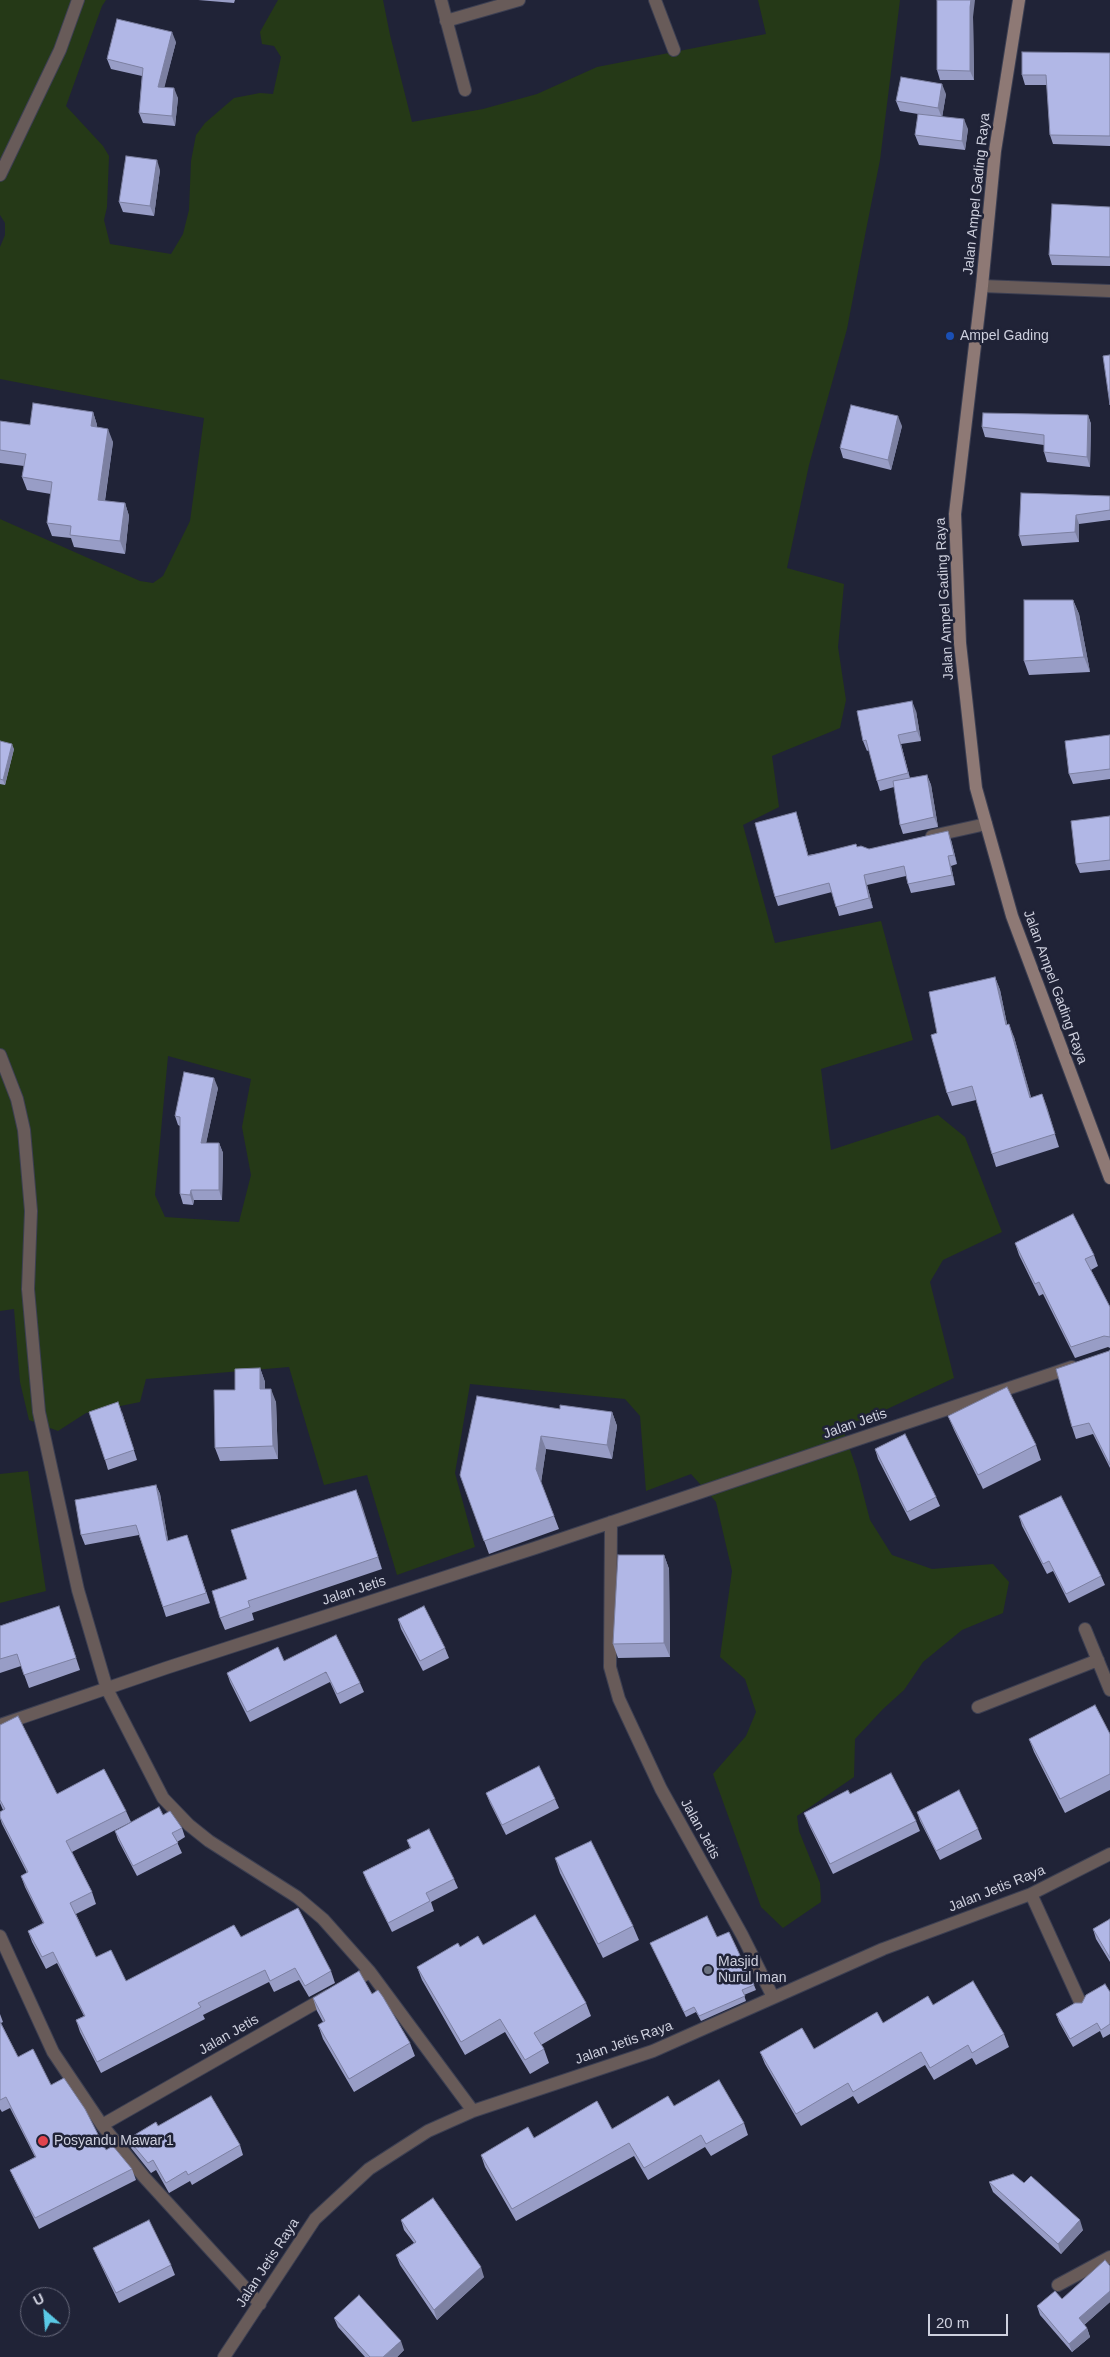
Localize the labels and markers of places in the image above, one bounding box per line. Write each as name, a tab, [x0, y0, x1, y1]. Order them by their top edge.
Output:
place label: Ampel Gading	[960, 328, 1049, 344]
marker: Ampel Gading	[944, 330, 956, 342]
place label: Masjid Nurul Iman	[718, 1954, 786, 1986]
marker: Masjid Nurul Iman	[702, 1964, 714, 1976]
place label: Posyandu Mawar 1	[54, 2133, 174, 2149]
marker: Posyandu Mawar 1	[36, 2134, 50, 2148]

